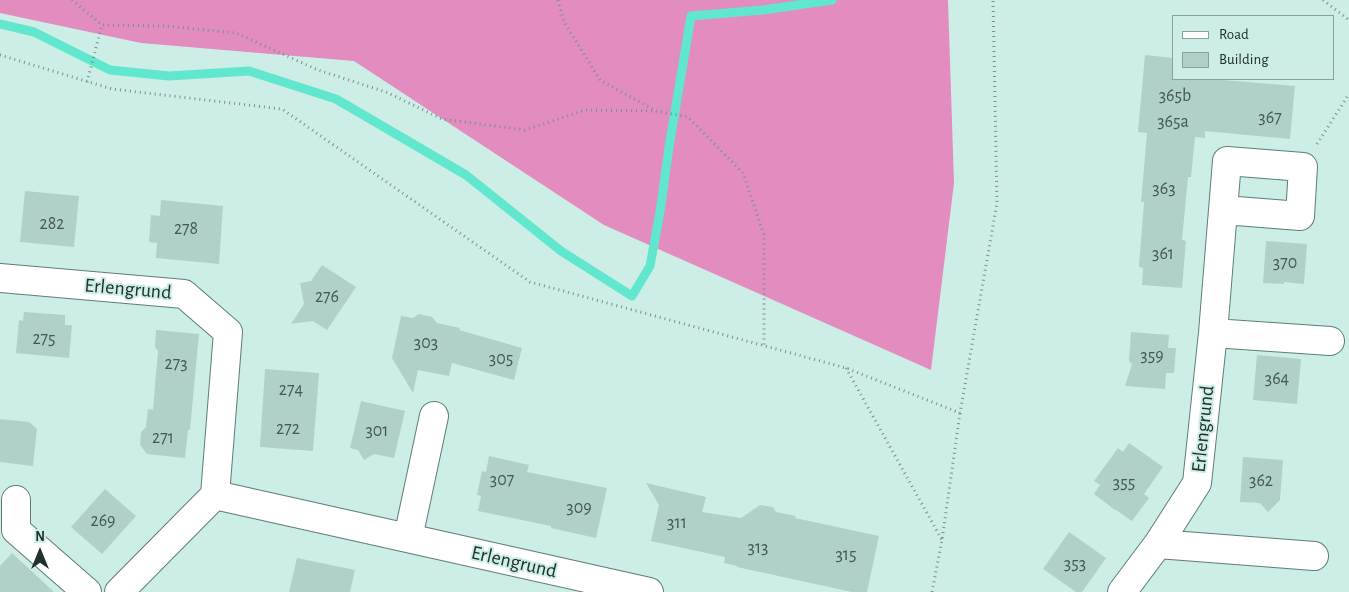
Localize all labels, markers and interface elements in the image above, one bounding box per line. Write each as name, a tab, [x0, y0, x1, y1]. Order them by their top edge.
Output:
legend	[1172, 15, 1334, 80]
text: Road	[1219, 27, 1249, 42]
text: Building	[1219, 52, 1269, 67]
house number: 365b	[1159, 85, 1191, 107]
house number: 367	[1258, 107, 1282, 129]
house number: 365a	[1157, 111, 1189, 133]
house number: 363	[1152, 178, 1176, 200]
house number: 282	[40, 213, 64, 235]
house number: 278	[174, 218, 198, 240]
house number: 361	[1152, 243, 1174, 265]
house number: 370	[1273, 252, 1297, 274]
street label: Erlengrund	[83, 273, 173, 305]
house number: 276	[315, 286, 339, 308]
house number: 275	[32, 328, 56, 350]
house number: 303	[414, 332, 438, 354]
house number: 359	[1140, 345, 1164, 367]
house number: 305	[489, 348, 513, 370]
house number: 273	[164, 353, 188, 375]
house number: 364	[1265, 368, 1289, 390]
house number: 274	[279, 379, 303, 401]
street label: Erlengrund	[1187, 384, 1219, 474]
house number: 272	[276, 418, 300, 440]
house number: 301	[365, 420, 389, 442]
house number: 271	[152, 427, 174, 449]
house number: 307	[490, 469, 514, 491]
house number: 362	[1249, 470, 1273, 492]
house number: 355	[1113, 472, 1135, 494]
house number: 309	[566, 497, 592, 519]
house number: 269	[90, 510, 116, 532]
house number: 311	[667, 512, 687, 534]
north arrow	[15, 527, 65, 577]
text: N	[35, 530, 45, 544]
house number: 313	[747, 537, 769, 559]
street label: Erlengrund	[469, 540, 559, 584]
house number: 315	[835, 544, 857, 566]
house number: 353	[1064, 553, 1086, 575]

